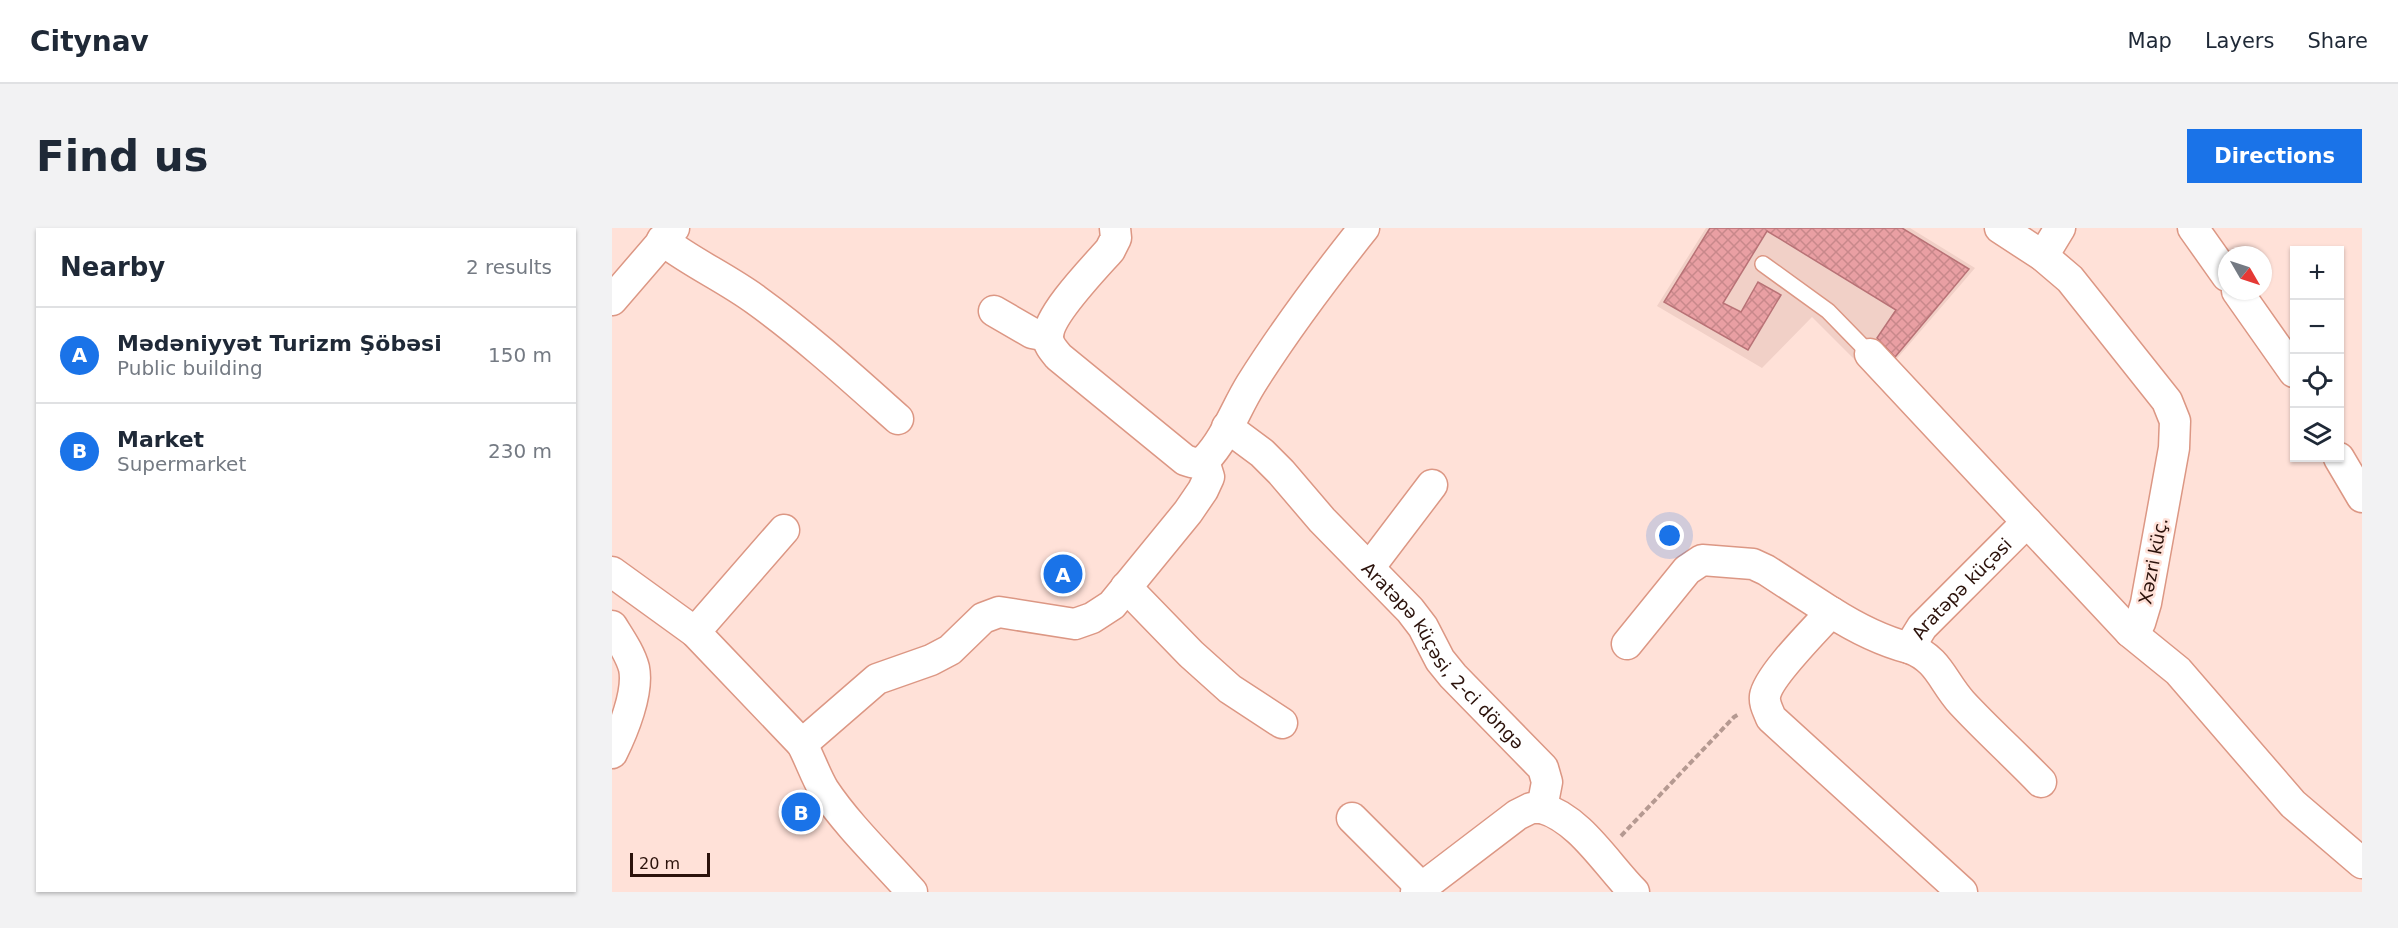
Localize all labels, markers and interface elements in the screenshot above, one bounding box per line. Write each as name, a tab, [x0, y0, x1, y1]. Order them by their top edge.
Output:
text: Citynav	[30, 25, 149, 58]
text: Map	[2128, 29, 2172, 53]
text: Layers	[2205, 29, 2274, 53]
text: Share	[2307, 29, 2368, 53]
button: Directions	[2187, 129, 2362, 183]
text: Find us	[36, 132, 209, 181]
north arrow	[2218, 246, 2272, 300]
map controls	[2290, 246, 2344, 462]
button: +	[2290, 246, 2344, 300]
text: Nearby	[60, 252, 165, 282]
text: 2 results	[466, 255, 552, 279]
button: −	[2290, 300, 2344, 354]
text: Mədəniyyət Turizm Şöbəsi	[117, 331, 442, 356]
text: A	[72, 343, 87, 367]
text: 150 m	[488, 343, 552, 367]
button: locate	[2290, 354, 2344, 408]
text: Public building	[117, 356, 263, 380]
button: layers	[2290, 408, 2344, 462]
text: Market	[117, 427, 204, 452]
text: B	[72, 439, 87, 463]
text: 230 m	[488, 439, 552, 463]
text: Supermarket	[117, 452, 246, 476]
street label: Xəzri küç.	[2134, 516, 2172, 606]
your location	[1655, 521, 1684, 550]
street label: Aratəpə küçəsi	[1907, 533, 2016, 643]
pin: A	[1044, 552, 1082, 596]
street label: Aratəpə küçəsi, 2-ci döngə	[1358, 557, 1529, 753]
pin: B	[782, 790, 820, 834]
scale bar	[630, 850, 710, 878]
text: 20 m	[639, 854, 680, 873]

